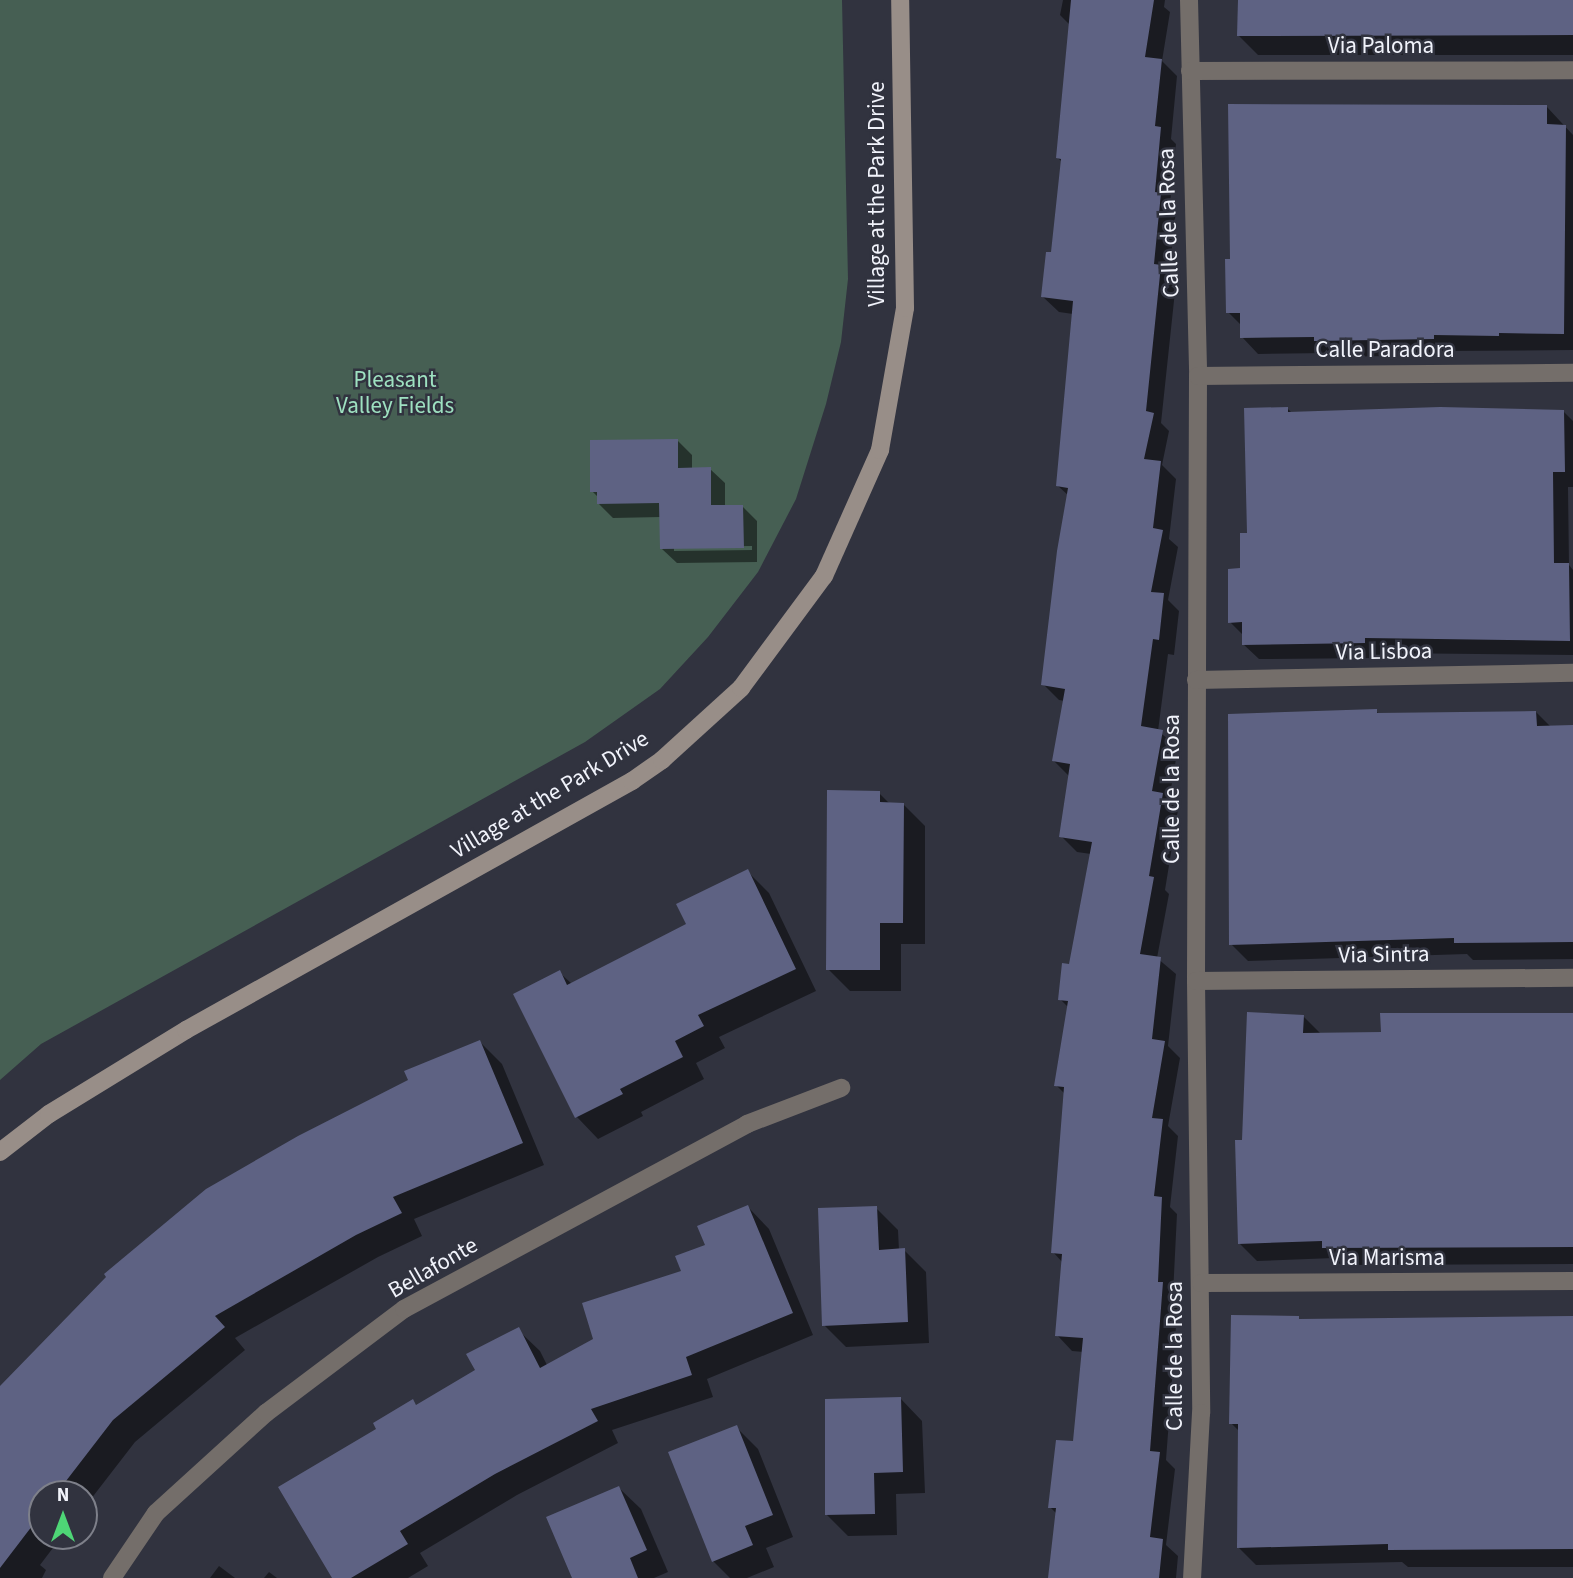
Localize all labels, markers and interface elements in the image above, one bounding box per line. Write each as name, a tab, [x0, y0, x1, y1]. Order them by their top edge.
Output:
street label: Via Paloma	[1328, 32, 1434, 60]
street label: Village at the Park Drive	[863, 81, 891, 307]
street label: Calle de la Rosa	[1153, 148, 1185, 298]
street label: Calle Paradora	[1315, 336, 1455, 364]
park label: Pleasant Valley Fields	[336, 366, 454, 420]
street label: Via Lisboa	[1335, 637, 1433, 667]
street label: Calle de la Rosa	[1158, 714, 1186, 864]
street label: Village at the Park Drive	[446, 725, 654, 865]
street label: Via Sintra	[1338, 940, 1430, 970]
street label: Bellafonte	[383, 1231, 483, 1305]
street label: Via Marisma	[1329, 1244, 1445, 1272]
street label: Calle de la Rosa	[1161, 1281, 1189, 1431]
north arrow	[28, 1480, 98, 1550]
text: N	[57, 1482, 69, 1509]

